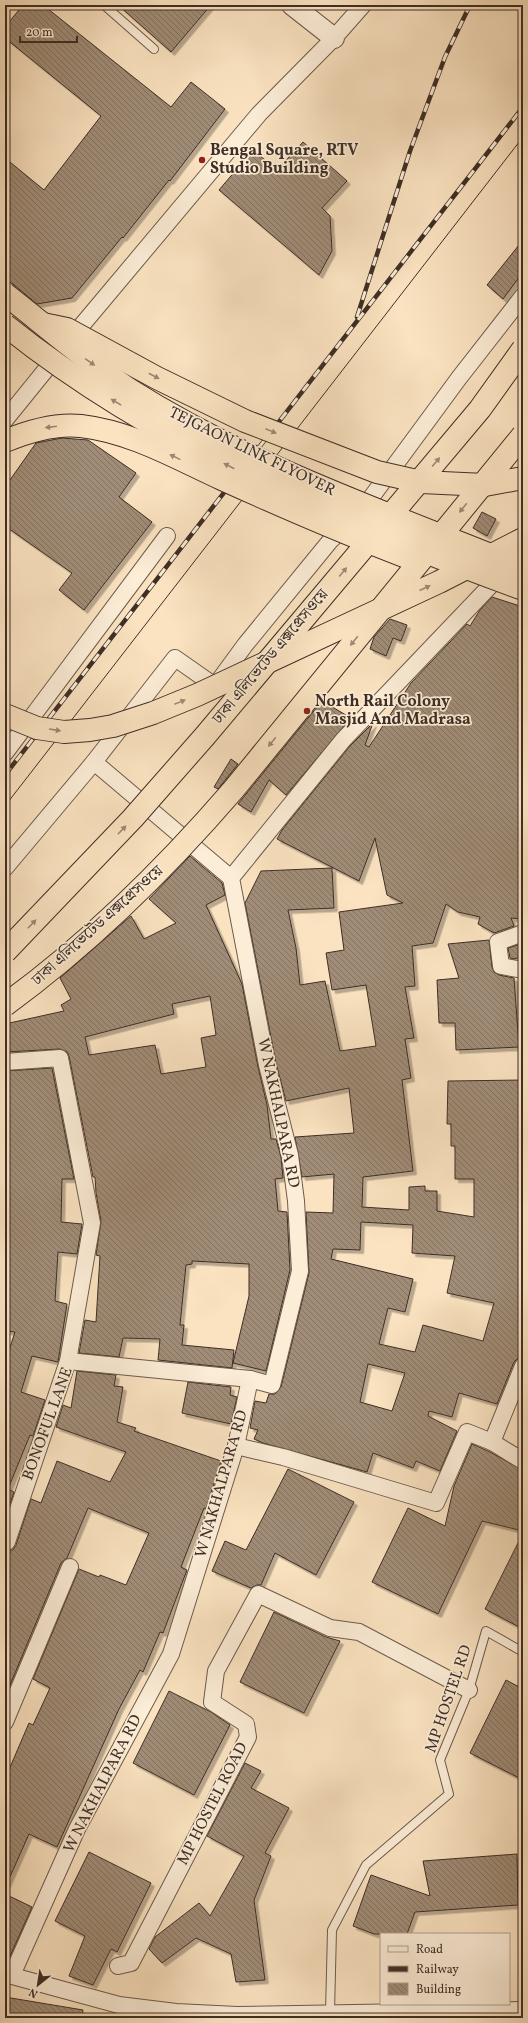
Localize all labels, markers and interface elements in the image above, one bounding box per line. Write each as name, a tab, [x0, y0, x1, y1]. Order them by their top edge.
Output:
scale bar	[20, 18, 77, 44]
text: 20 m	[26, 25, 53, 41]
place label: Bengal Square, RTV Studio Building	[210, 140, 358, 180]
marker: Bengal Square, RTV Studio Building	[197, 155, 207, 165]
one-way arrow	[85, 358, 96, 366]
one-way arrow	[148, 373, 160, 379]
one-way arrow	[110, 399, 122, 406]
street label: TEJGAON LINK FLYOVER	[165, 402, 339, 502]
one-way arrow	[45, 424, 57, 430]
one-way arrow	[266, 429, 278, 435]
one-way arrow	[170, 454, 181, 460]
one-way arrow	[431, 456, 440, 467]
one-way arrow	[223, 463, 235, 469]
one-way arrow	[459, 503, 467, 514]
one-way arrow	[338, 566, 347, 577]
street label: ঢাকা এলিভেটেড এক্সপ্রেসওয়ে	[207, 584, 334, 730]
one-way arrow	[420, 585, 432, 591]
one-way arrow	[349, 636, 358, 647]
place label: North Rail Colony Masjid And Madrasa	[315, 691, 471, 731]
one-way arrow	[175, 699, 186, 705]
marker: North Rail Colony Masjid And Madrasa	[302, 706, 312, 716]
one-way arrow	[49, 727, 61, 733]
one-way arrow	[267, 736, 276, 747]
one-way arrow	[117, 825, 126, 835]
street label: ঢাকা এলিভেটেড এক্সপ্রেসওয়ে	[27, 861, 169, 992]
one-way arrow	[27, 919, 37, 929]
street label: W NAKHALPARA RD	[251, 1036, 305, 1190]
street label: BONOFUL LANE	[17, 1364, 79, 1484]
street label: W NAKHALPARA RD	[190, 1407, 254, 1560]
street label: MP HOSTEL RD	[420, 1642, 478, 1756]
street label: W NAKHALPARA RD	[59, 1711, 148, 1857]
street label: MP HOSTEL ROAD	[172, 1738, 254, 1869]
legend	[380, 1933, 510, 2005]
text: Road	[416, 1942, 443, 1958]
text: Railway	[416, 1962, 459, 1978]
north arrow	[18, 1965, 58, 2005]
text: Building	[416, 1982, 461, 1998]
text: N	[27, 1984, 41, 2001]

